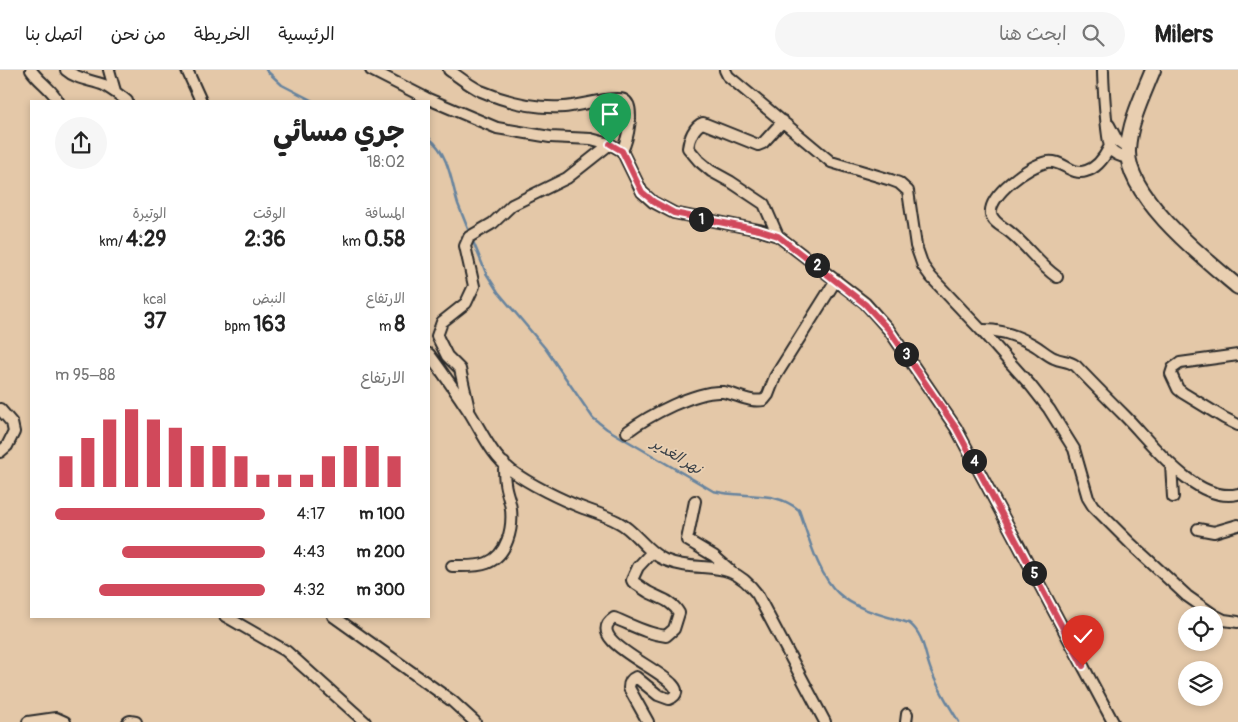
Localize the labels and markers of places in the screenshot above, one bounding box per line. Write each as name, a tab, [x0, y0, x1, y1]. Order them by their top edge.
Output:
pin	[589, 93, 631, 144]
pin: 1	[688, 206, 714, 232]
pin: 2	[804, 252, 830, 278]
pin: 3	[894, 342, 918, 366]
pin: 4	[962, 448, 986, 474]
pin: 5	[1022, 560, 1046, 586]
pin	[1062, 615, 1104, 666]

